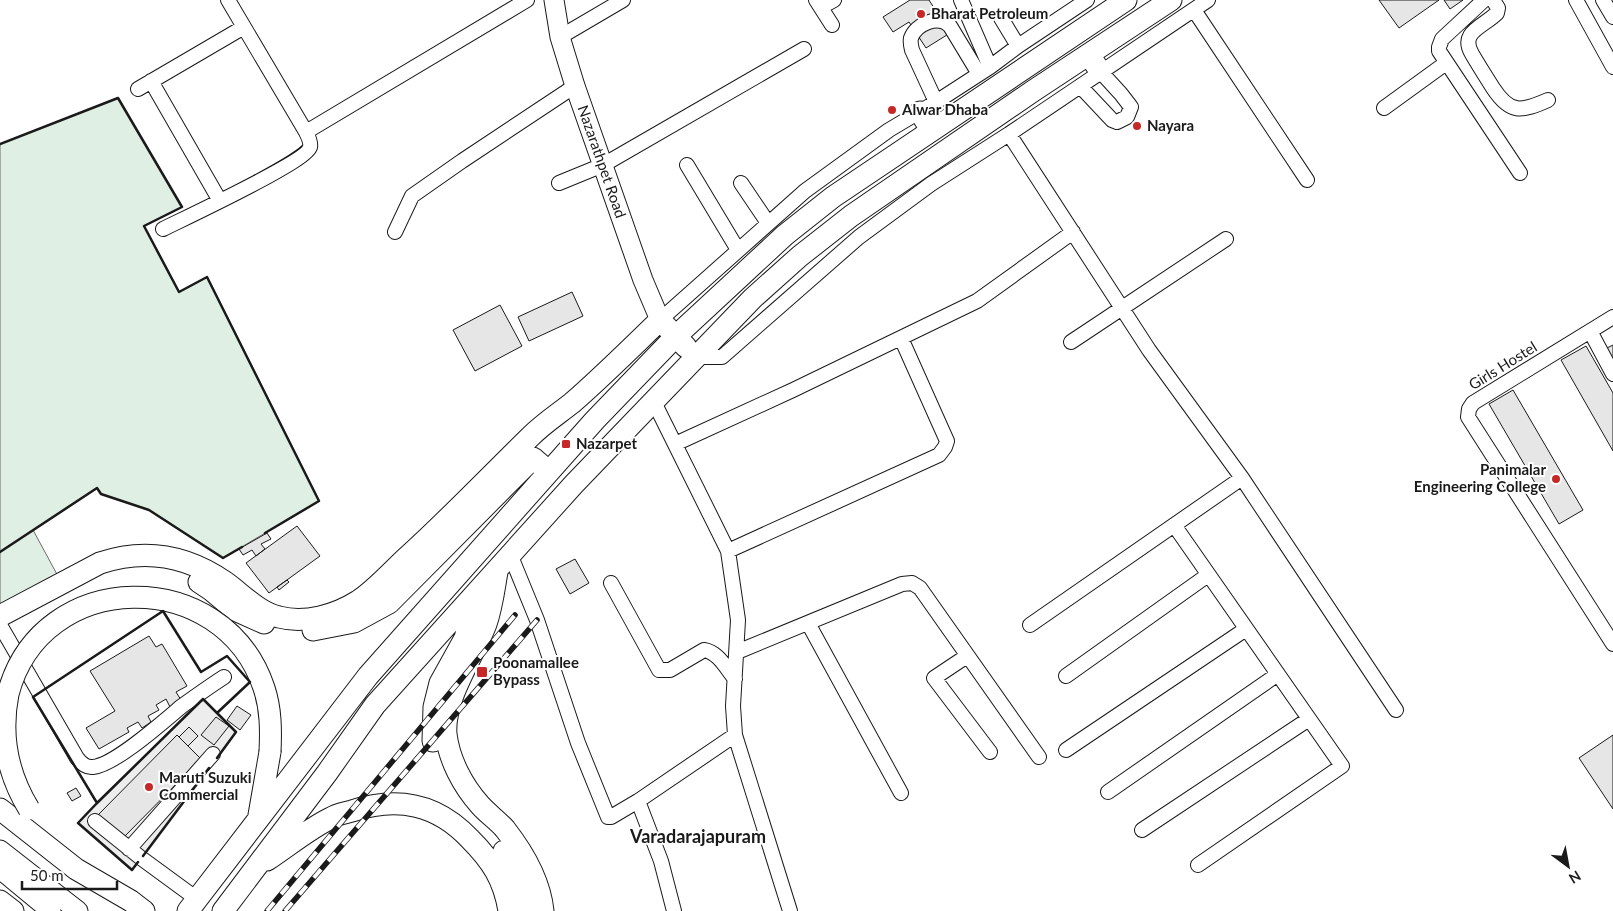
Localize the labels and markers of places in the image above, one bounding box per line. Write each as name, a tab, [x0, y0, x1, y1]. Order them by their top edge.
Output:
place label: Bharat Petroleum	[931, 4, 1048, 22]
marker: Bharat Petroleum	[915, 8, 927, 20]
place label: Alwar Dhaba	[901, 100, 988, 118]
marker: Alwar Dhaba	[886, 104, 898, 116]
place label: Nayara	[1147, 116, 1194, 134]
marker: Nayara	[1131, 120, 1143, 132]
place label: Nazarpet	[576, 434, 638, 452]
marker: Nazarpet	[560, 438, 572, 450]
place label: Panimalar Engineering College	[1414, 460, 1546, 495]
marker: Panimalar Engineering College	[1550, 473, 1562, 485]
place label: Poonamallee Bypass	[493, 653, 579, 688]
marker: Poonamallee Bypass	[475, 665, 489, 679]
place label: Maruti Suzuki Commercial	[159, 768, 252, 803]
marker: Maruti Suzuki Commercial	[143, 781, 155, 793]

